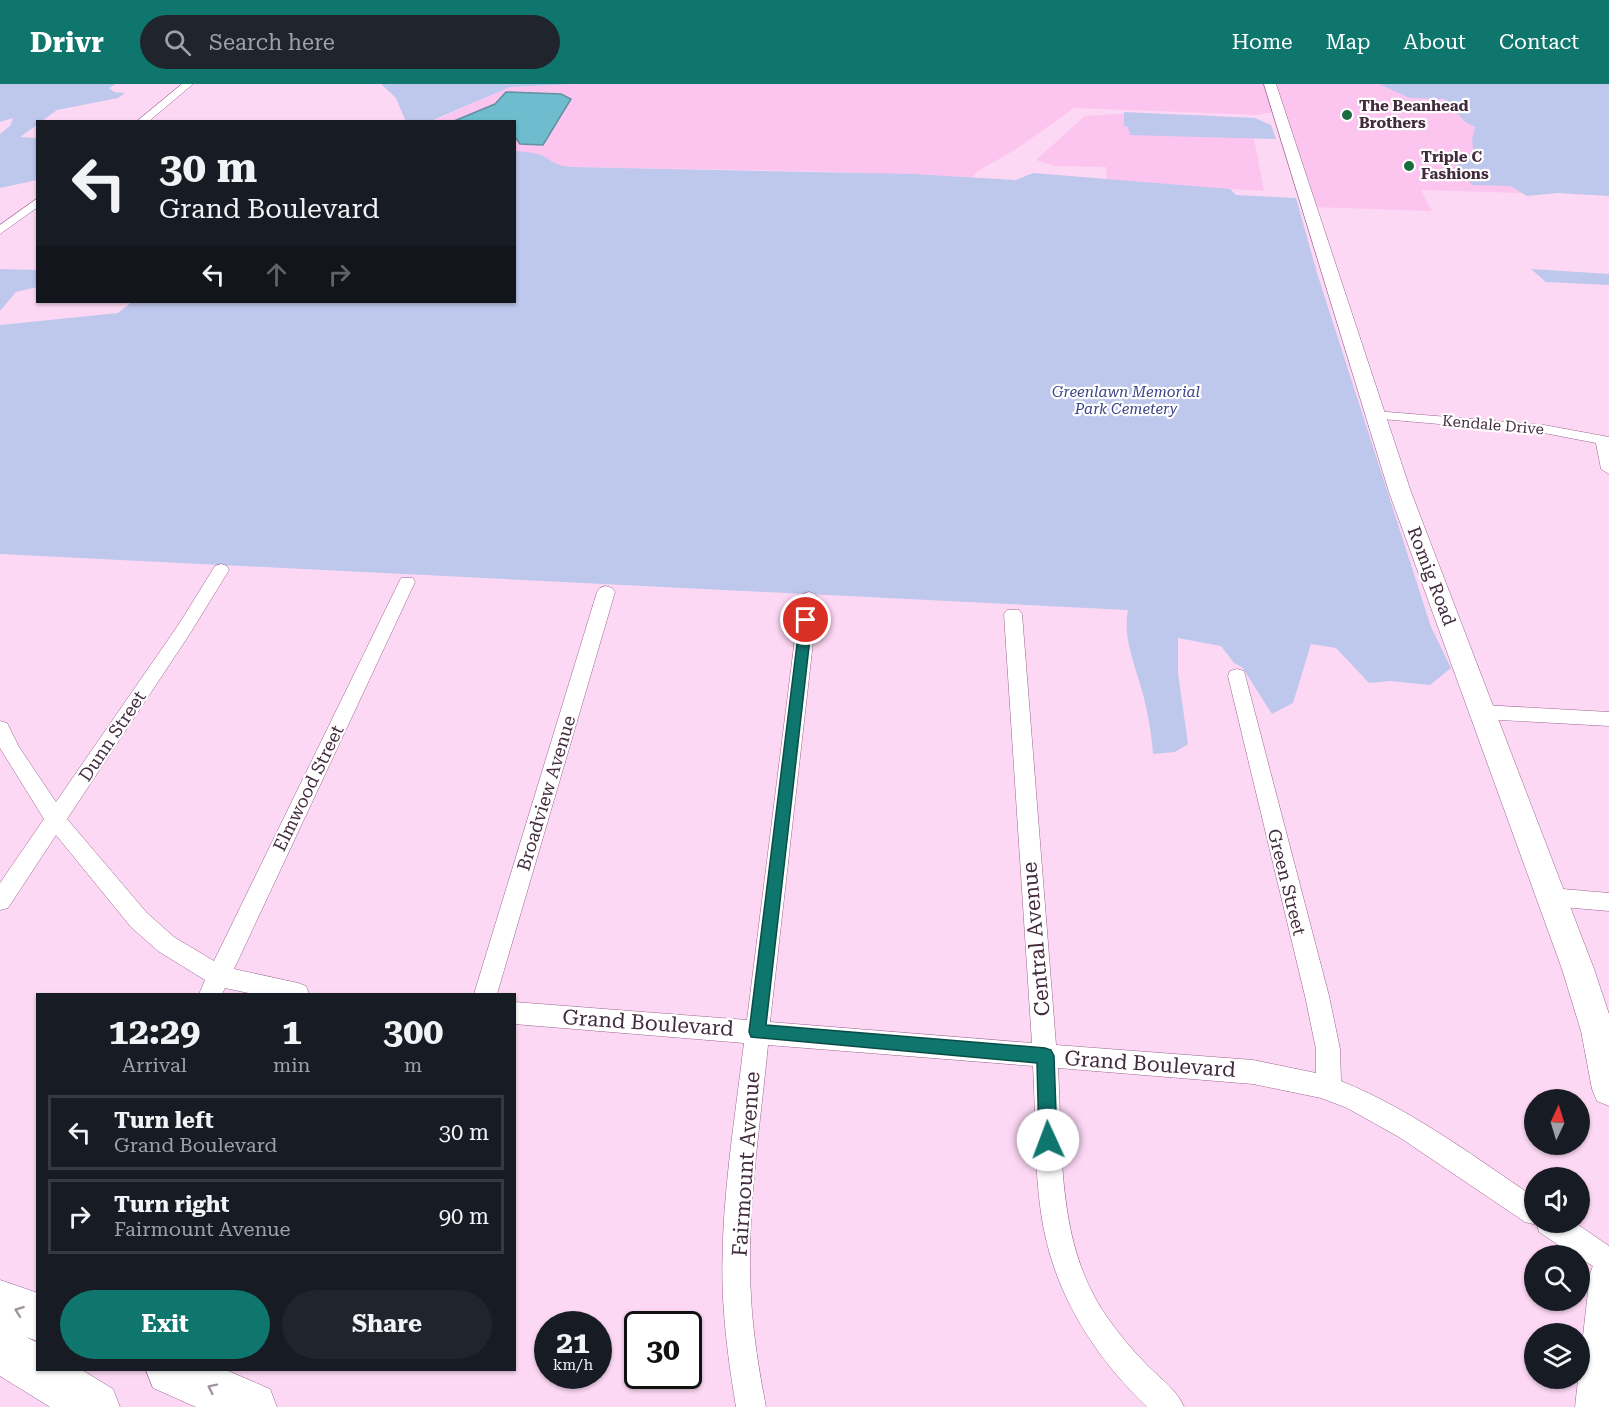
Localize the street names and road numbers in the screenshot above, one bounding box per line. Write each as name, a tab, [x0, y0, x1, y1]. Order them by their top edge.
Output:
street label: Kendale Drive	[1441, 412, 1545, 438]
street label: Romig Road	[1403, 523, 1461, 629]
street label: Dunn Street	[74, 687, 150, 785]
street label: Broadview Avenue	[512, 713, 580, 873]
street label: Elmwood Street	[268, 721, 348, 854]
street label: Green Street	[1264, 827, 1310, 938]
street label: Central Avenue	[1017, 861, 1055, 1017]
street label: Grand Boulevard	[562, 1005, 735, 1041]
street label: Grand Boulevard	[1064, 1046, 1237, 1082]
street label: Fairmount Avenue	[728, 1071, 764, 1257]

